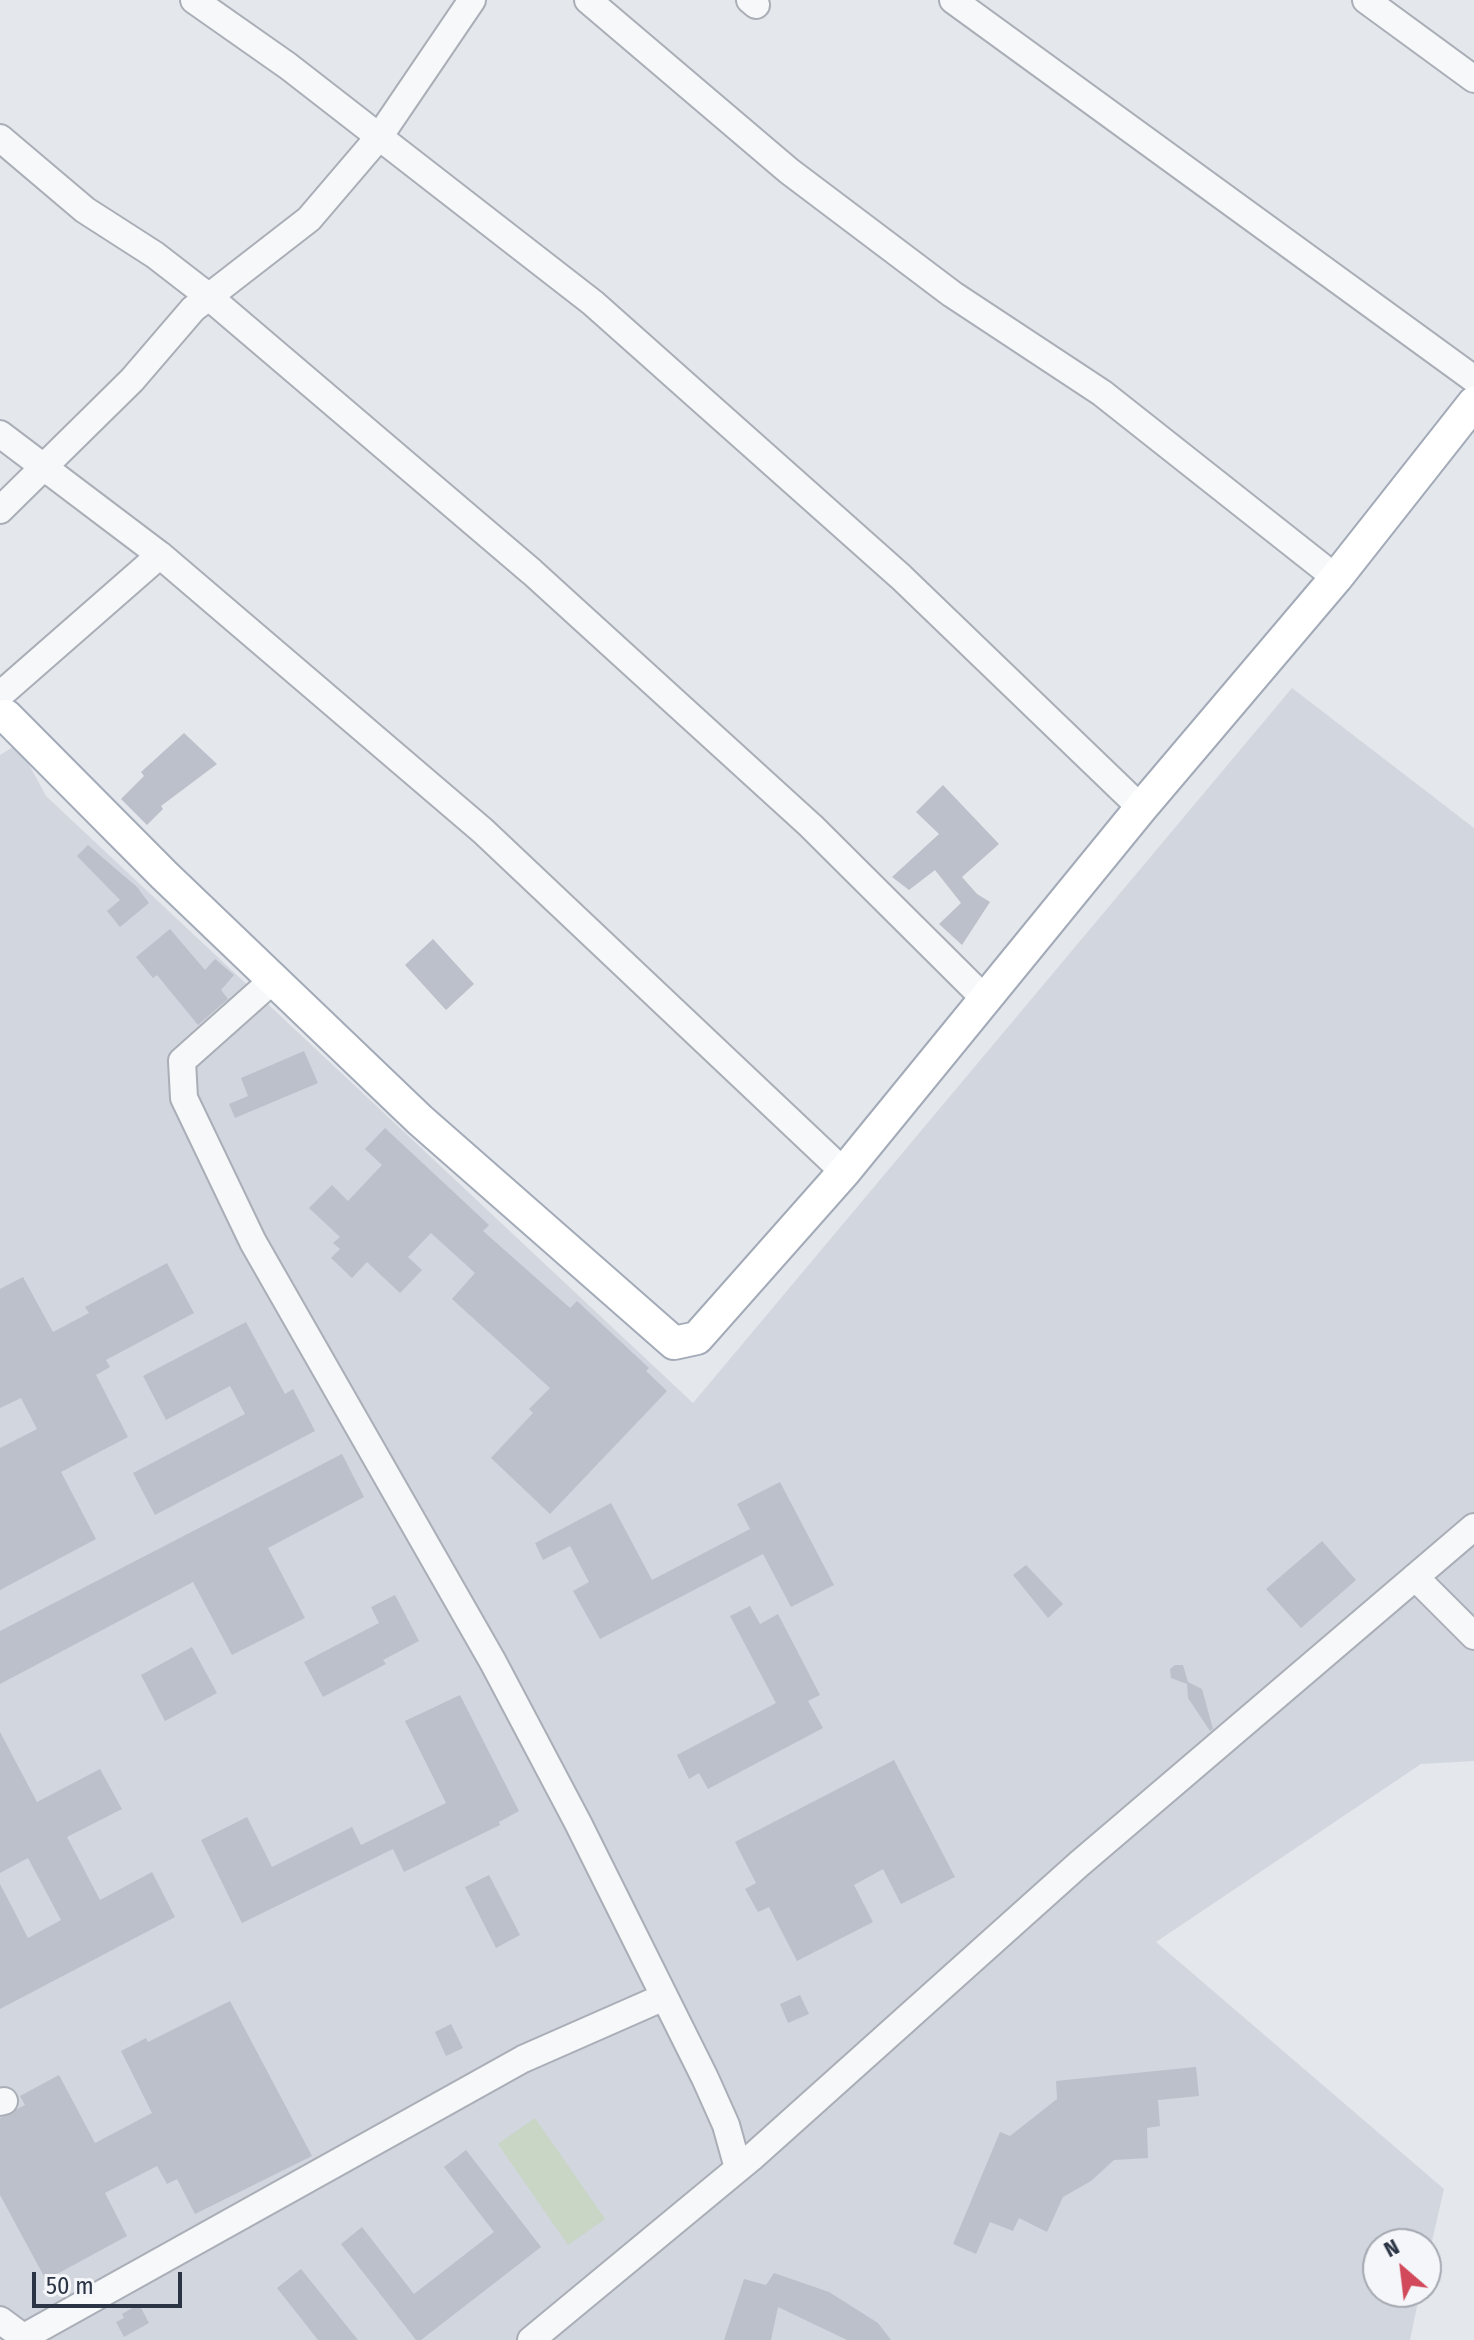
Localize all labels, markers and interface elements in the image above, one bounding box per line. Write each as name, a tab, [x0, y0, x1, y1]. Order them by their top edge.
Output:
north arrow	[1362, 2228, 1442, 2308]
text: N	[1379, 2233, 1404, 2263]
scale bar	[36, 2256, 186, 2306]
text: 50 m	[46, 2272, 94, 2300]

